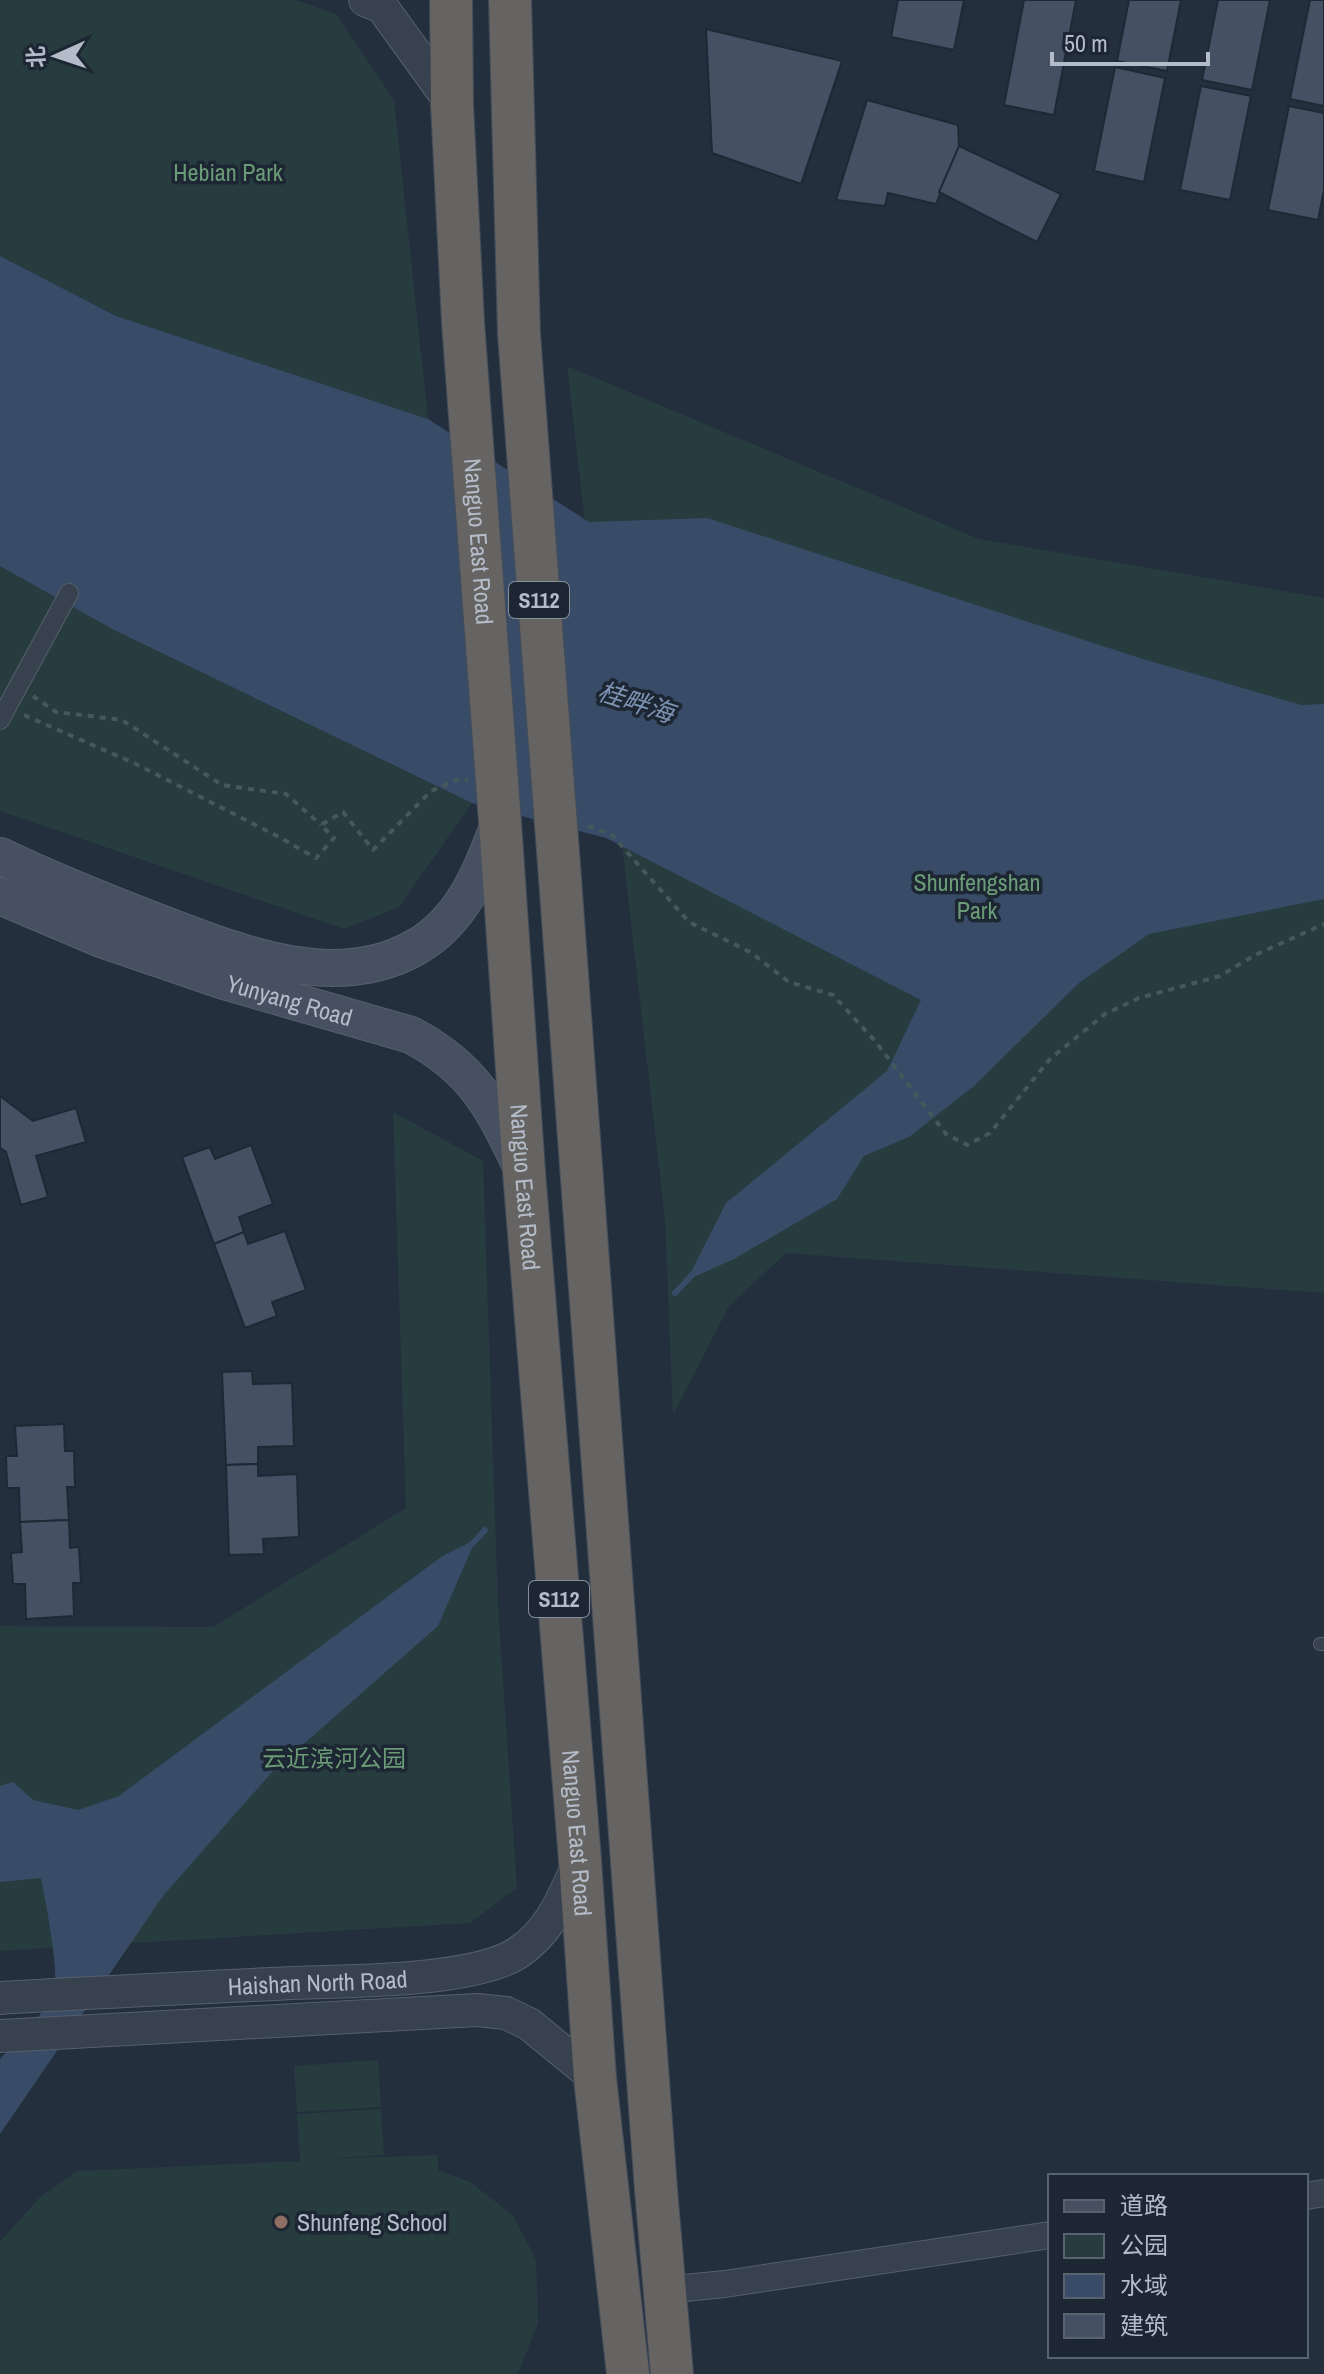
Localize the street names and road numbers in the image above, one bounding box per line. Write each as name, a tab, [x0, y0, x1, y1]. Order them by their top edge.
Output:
street label: Nanguo East Road	[457, 457, 501, 626]
road number: S112	[509, 582, 569, 618]
street label: Yunyang Road	[223, 967, 356, 1033]
street label: Nanguo East Road	[503, 1103, 548, 1271]
road number: S112	[529, 1581, 589, 1617]
street label: Nanguo East Road	[555, 1749, 600, 1917]
street label: Haishan North Road	[227, 1962, 408, 2002]

